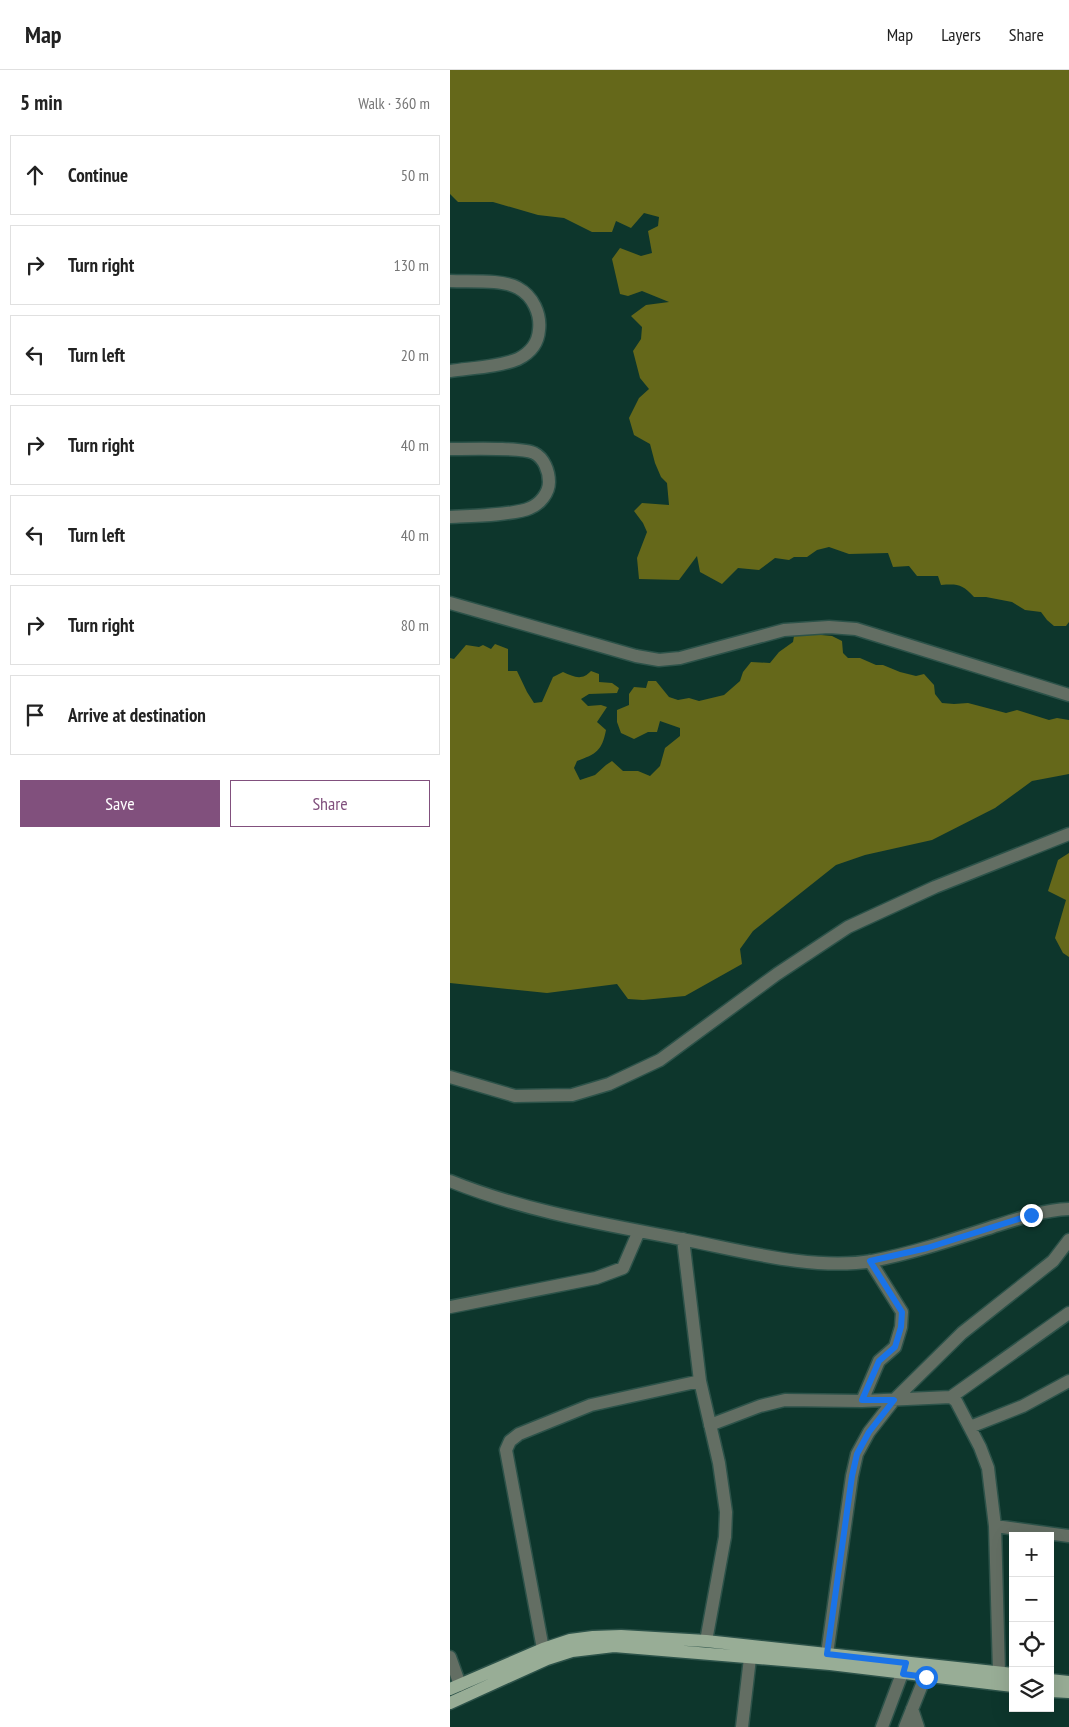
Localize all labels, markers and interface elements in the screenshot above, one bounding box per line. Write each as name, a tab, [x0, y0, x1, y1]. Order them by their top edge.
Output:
text: Map	[25, 19, 62, 50]
text: Map	[887, 23, 913, 46]
text: Layers	[941, 23, 981, 46]
text: Share	[1009, 23, 1044, 46]
text: 5 min	[20, 89, 62, 116]
text: Walk · 360 m	[358, 93, 430, 113]
icon: ahead	[21, 161, 49, 189]
text: Continue	[68, 163, 128, 187]
text: 50 m	[401, 165, 429, 185]
icon: right	[21, 251, 49, 279]
text: Turn right	[68, 253, 134, 277]
text: 130 m	[394, 255, 429, 275]
icon: left	[21, 341, 49, 369]
text: Turn left	[68, 343, 125, 367]
text: 20 m	[401, 345, 429, 365]
icon: right	[21, 431, 49, 459]
text: Turn right	[68, 433, 134, 457]
text: 40 m	[401, 435, 429, 455]
icon: left	[21, 521, 49, 549]
text: Turn left	[68, 523, 125, 547]
text: 40 m	[401, 525, 429, 545]
icon: right	[21, 611, 49, 639]
text: Turn right	[68, 613, 134, 637]
text: 80 m	[401, 615, 429, 635]
icon: arrive	[21, 701, 49, 729]
text: Arrive at destination	[68, 703, 206, 727]
button: Save	[20, 780, 220, 827]
button: Share	[230, 780, 430, 827]
route end	[1020, 1204, 1043, 1227]
map controls	[1009, 1532, 1054, 1712]
button: +	[1009, 1532, 1054, 1577]
button: −	[1009, 1577, 1054, 1622]
button: locate	[1009, 1622, 1054, 1667]
route start	[915, 1666, 938, 1689]
button: layers	[1009, 1667, 1054, 1712]

